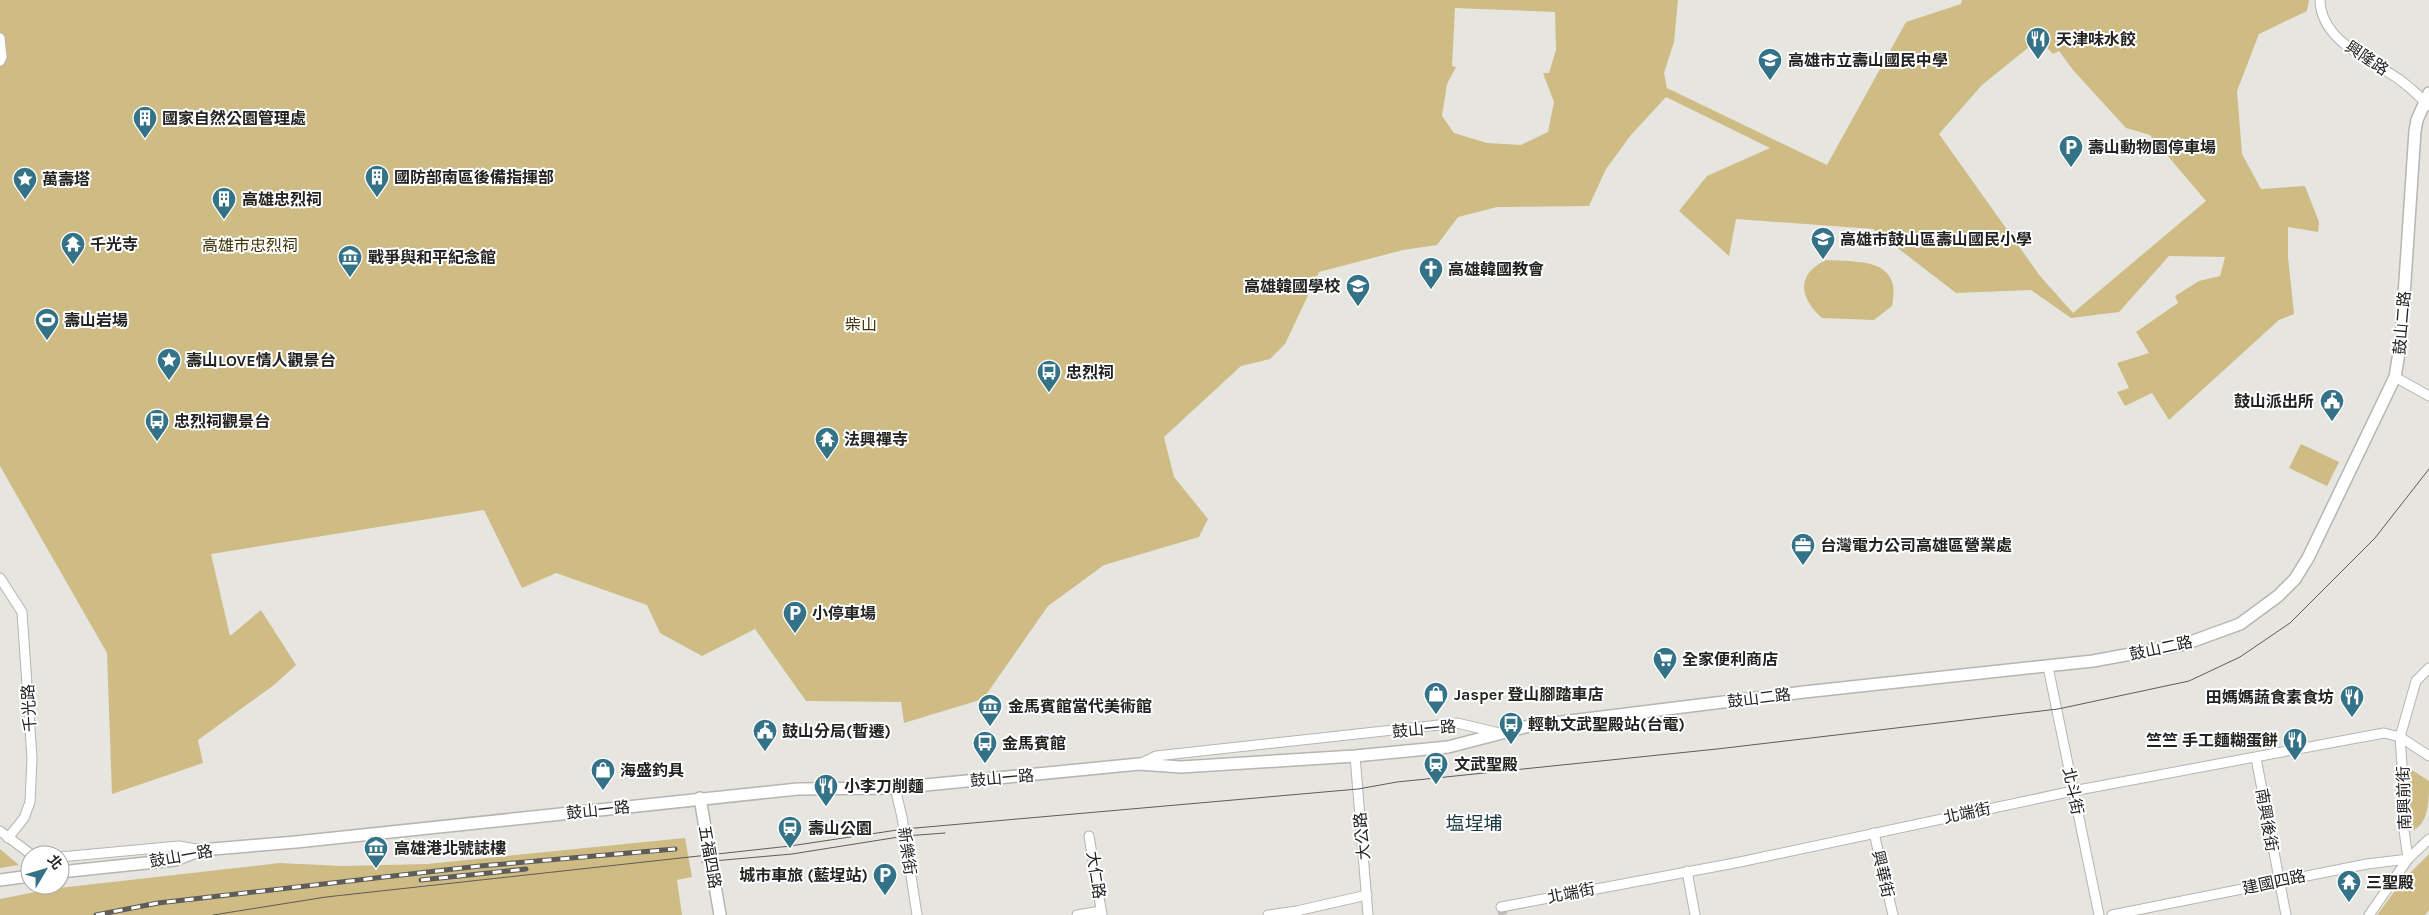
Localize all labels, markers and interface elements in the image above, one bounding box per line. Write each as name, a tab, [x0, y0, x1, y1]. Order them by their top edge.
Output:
restaurant icon: 天津味水餃	[2025, 26, 2051, 60]
place label: 天津味水餃	[2056, 30, 2136, 49]
street label: 興隆路	[2342, 37, 2392, 79]
school or university icon: 高雄市立壽山國民中學	[1757, 47, 1783, 81]
place label: 高雄市立壽山國民中學	[1788, 51, 1948, 70]
building icon: 國家自然公園管理處	[132, 105, 158, 139]
place label: 國家自然公園管理處	[162, 109, 306, 128]
parking icon: 壽山動物園停車場	[2058, 134, 2084, 168]
place label: 壽山動物園停車場	[2088, 138, 2216, 157]
building icon: 國防部南區後備指揮部	[364, 164, 390, 198]
place icon: 萬壽塔	[12, 166, 38, 200]
place label: 國防部南區後備指揮部	[394, 168, 554, 187]
place label: 萬壽塔	[42, 170, 90, 189]
building icon: 高雄忠烈祠	[211, 186, 237, 220]
place label: 高雄忠烈祠	[242, 190, 322, 209]
school or university icon: 高雄市鼓山區壽山國民小學	[1810, 226, 1836, 260]
place label: 高雄市鼓山區壽山國民小學	[1840, 230, 2032, 249]
temple icon: 千光寺	[60, 231, 86, 265]
place label: 千光寺	[90, 235, 138, 254]
park label: 高雄市忠烈祠	[202, 236, 298, 255]
museum icon: 戰爭與和平紀念館	[337, 244, 363, 278]
place label: 戰爭與和平紀念館	[368, 248, 496, 267]
church icon: 高雄韓國教會	[1418, 256, 1444, 290]
place label: 高雄韓國教會	[1448, 260, 1544, 279]
school or university icon: 高雄韓國學校	[1345, 273, 1371, 307]
place label: 高雄韓國學校	[1244, 277, 1341, 296]
street label: 鼓山二路	[2390, 290, 2414, 356]
sports icon: 壽山岩場	[34, 307, 60, 341]
place label: 壽山岩場	[64, 311, 128, 330]
park label: 柴山	[845, 315, 877, 334]
place icon: 壽山LOVE情人觀景台	[156, 347, 182, 381]
place label: 壽山LOVE情人觀景台	[186, 351, 336, 370]
bus stop icon: 忠烈祠	[1036, 359, 1062, 393]
place label: 忠烈祠	[1066, 363, 1114, 382]
public building icon: 鼓山派出所	[2319, 388, 2345, 422]
place label: 鼓山派出所	[2234, 392, 2314, 411]
bus stop icon: 忠烈祠觀景台	[144, 408, 170, 442]
place label: 忠烈祠觀景台	[174, 412, 270, 431]
temple icon: 法興禪寺	[814, 426, 840, 460]
place label: 法興禪寺	[844, 430, 908, 449]
office icon: 台灣電力公司高雄區營業處	[1790, 532, 1816, 566]
place label: 台灣電力公司高雄區營業處	[1820, 536, 2012, 555]
parking icon: 小停車場	[782, 600, 808, 634]
place label: 小停車場	[812, 604, 876, 623]
street label: 鼓山二路	[2128, 632, 2194, 664]
supermarket icon: 全家便利商店	[1652, 646, 1678, 680]
place label: 全家便利商店	[1682, 650, 1778, 669]
shop icon: Jasper 登山腳踏車店	[1423, 681, 1449, 715]
street label: 千光路	[18, 684, 40, 732]
restaurant icon: 田媽媽蔬食素食坊	[2339, 684, 2365, 718]
place label: Jasper 登山腳踏車店	[1454, 685, 1603, 704]
street label: 鼓山二路	[1726, 685, 1792, 711]
place label: 田媽媽蔬食素食坊	[2206, 688, 2334, 707]
museum icon: 金馬賓館當代美術館	[977, 693, 1003, 727]
place label: 金馬賓館當代美術館	[1008, 697, 1152, 716]
bus stop icon: 輕軌文武聖殿站(台電)	[1498, 711, 1524, 745]
place label: 輕軌文武聖殿站(台電)	[1528, 715, 1685, 734]
street label: 鼓山一路	[1391, 717, 1457, 741]
public building icon: 鼓山分局(暫遷)	[752, 718, 778, 752]
place label: 鼓山分局(暫遷)	[782, 722, 891, 741]
restaurant icon: 竺竺 手工麵糊蛋餅	[2282, 727, 2308, 761]
bus stop icon: 金馬賓館	[972, 730, 998, 764]
place label: 竺竺 手工麵糊蛋餅	[2146, 731, 2278, 750]
place label: 金馬賓館	[1002, 734, 1066, 753]
station icon: 文武聖殿	[1423, 751, 1449, 785]
place label: 文武聖殿	[1454, 755, 1518, 774]
shop icon: 海盛釣具	[590, 757, 616, 791]
place label: 海盛釣具	[620, 761, 684, 780]
street label: 鼓山一路	[969, 766, 1035, 790]
street label: 北斗街	[2059, 766, 2087, 816]
street label: 南興前街	[2393, 766, 2415, 830]
restaurant icon: 小李刀削麵	[813, 773, 839, 807]
place label: 小李刀削麵	[844, 777, 924, 796]
street label: 南興後街	[2252, 787, 2282, 853]
street label: 鼓山一路	[565, 797, 631, 823]
street label: 北端街	[1942, 799, 1992, 827]
street label: 大公路	[1350, 811, 1374, 861]
district label: 塩埕埔	[1445, 813, 1503, 835]
station icon: 壽山公園	[777, 815, 803, 849]
place label: 壽山公園	[808, 819, 872, 838]
street label: 五福四路	[695, 824, 725, 890]
street label: 新樂街	[894, 826, 920, 876]
museum icon: 高雄港北號誌樓	[363, 835, 389, 869]
place label: 高雄港北號誌樓	[394, 839, 506, 858]
street label: 鼓山一路	[148, 841, 214, 871]
north arrow	[20, 845, 70, 895]
street label: 興華街	[1868, 848, 1898, 900]
street label: 大仁路	[1083, 850, 1109, 900]
text: 北	[44, 852, 66, 873]
parking icon: 城市車旅 (藍埕站)	[872, 862, 898, 896]
place label: 城市車旅 (藍埕站)	[739, 866, 868, 885]
street label: 建國四路	[2241, 866, 2307, 898]
temple icon: 三聖殿	[2336, 869, 2362, 903]
place label: 三聖殿	[2366, 873, 2414, 892]
street label: 北端街	[1546, 879, 1596, 907]

